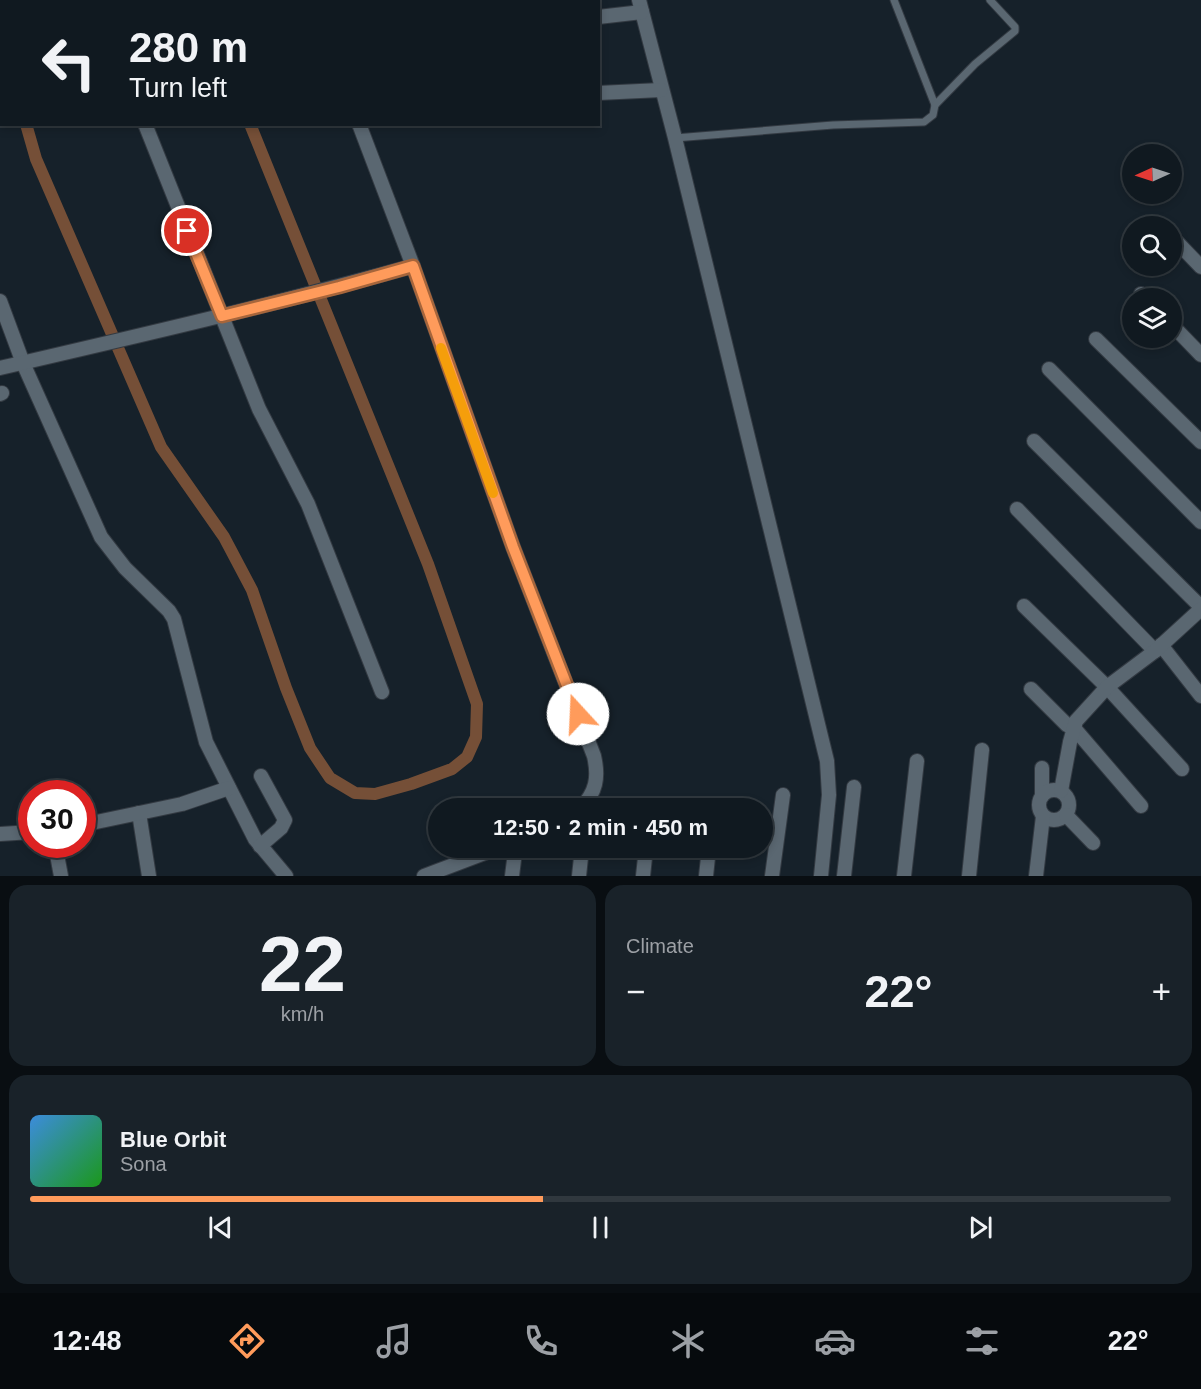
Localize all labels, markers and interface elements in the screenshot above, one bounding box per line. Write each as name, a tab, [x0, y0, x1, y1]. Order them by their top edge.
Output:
icon: left	[30, 24, 108, 102]
text: 280 m	[129, 24, 248, 71]
text: Turn left	[129, 73, 227, 103]
north arrow	[1122, 144, 1182, 204]
map controls	[1122, 144, 1182, 348]
pin	[161, 205, 212, 256]
icon: arrive	[170, 214, 203, 247]
button: search	[1122, 216, 1182, 276]
button: layers	[1122, 288, 1182, 348]
position arrow	[546, 682, 610, 746]
speed limit sign: 30	[18, 780, 96, 858]
text: 12:50 · 2 min · 450 m	[493, 815, 708, 840]
text: 22	[259, 920, 346, 1008]
text: Climate	[626, 935, 694, 957]
text: 22°	[864, 966, 933, 1017]
text: −	[626, 973, 645, 1010]
text: +	[1152, 973, 1171, 1010]
text: km/h	[281, 1003, 324, 1025]
text: Blue Orbit	[120, 1127, 226, 1152]
text: Sona	[120, 1153, 167, 1175]
icon: previous	[204, 1211, 237, 1244]
icon: pause	[584, 1211, 617, 1244]
icon: next	[964, 1211, 997, 1244]
icon: directions	[226, 1320, 268, 1362]
icon: music	[373, 1320, 415, 1362]
icon: phone	[520, 1320, 562, 1362]
icon: climate	[667, 1320, 709, 1362]
icon: car	[814, 1320, 856, 1362]
icon: filters	[961, 1320, 1003, 1362]
text: 12:48	[52, 1326, 122, 1356]
text: 22°	[1108, 1326, 1148, 1356]

